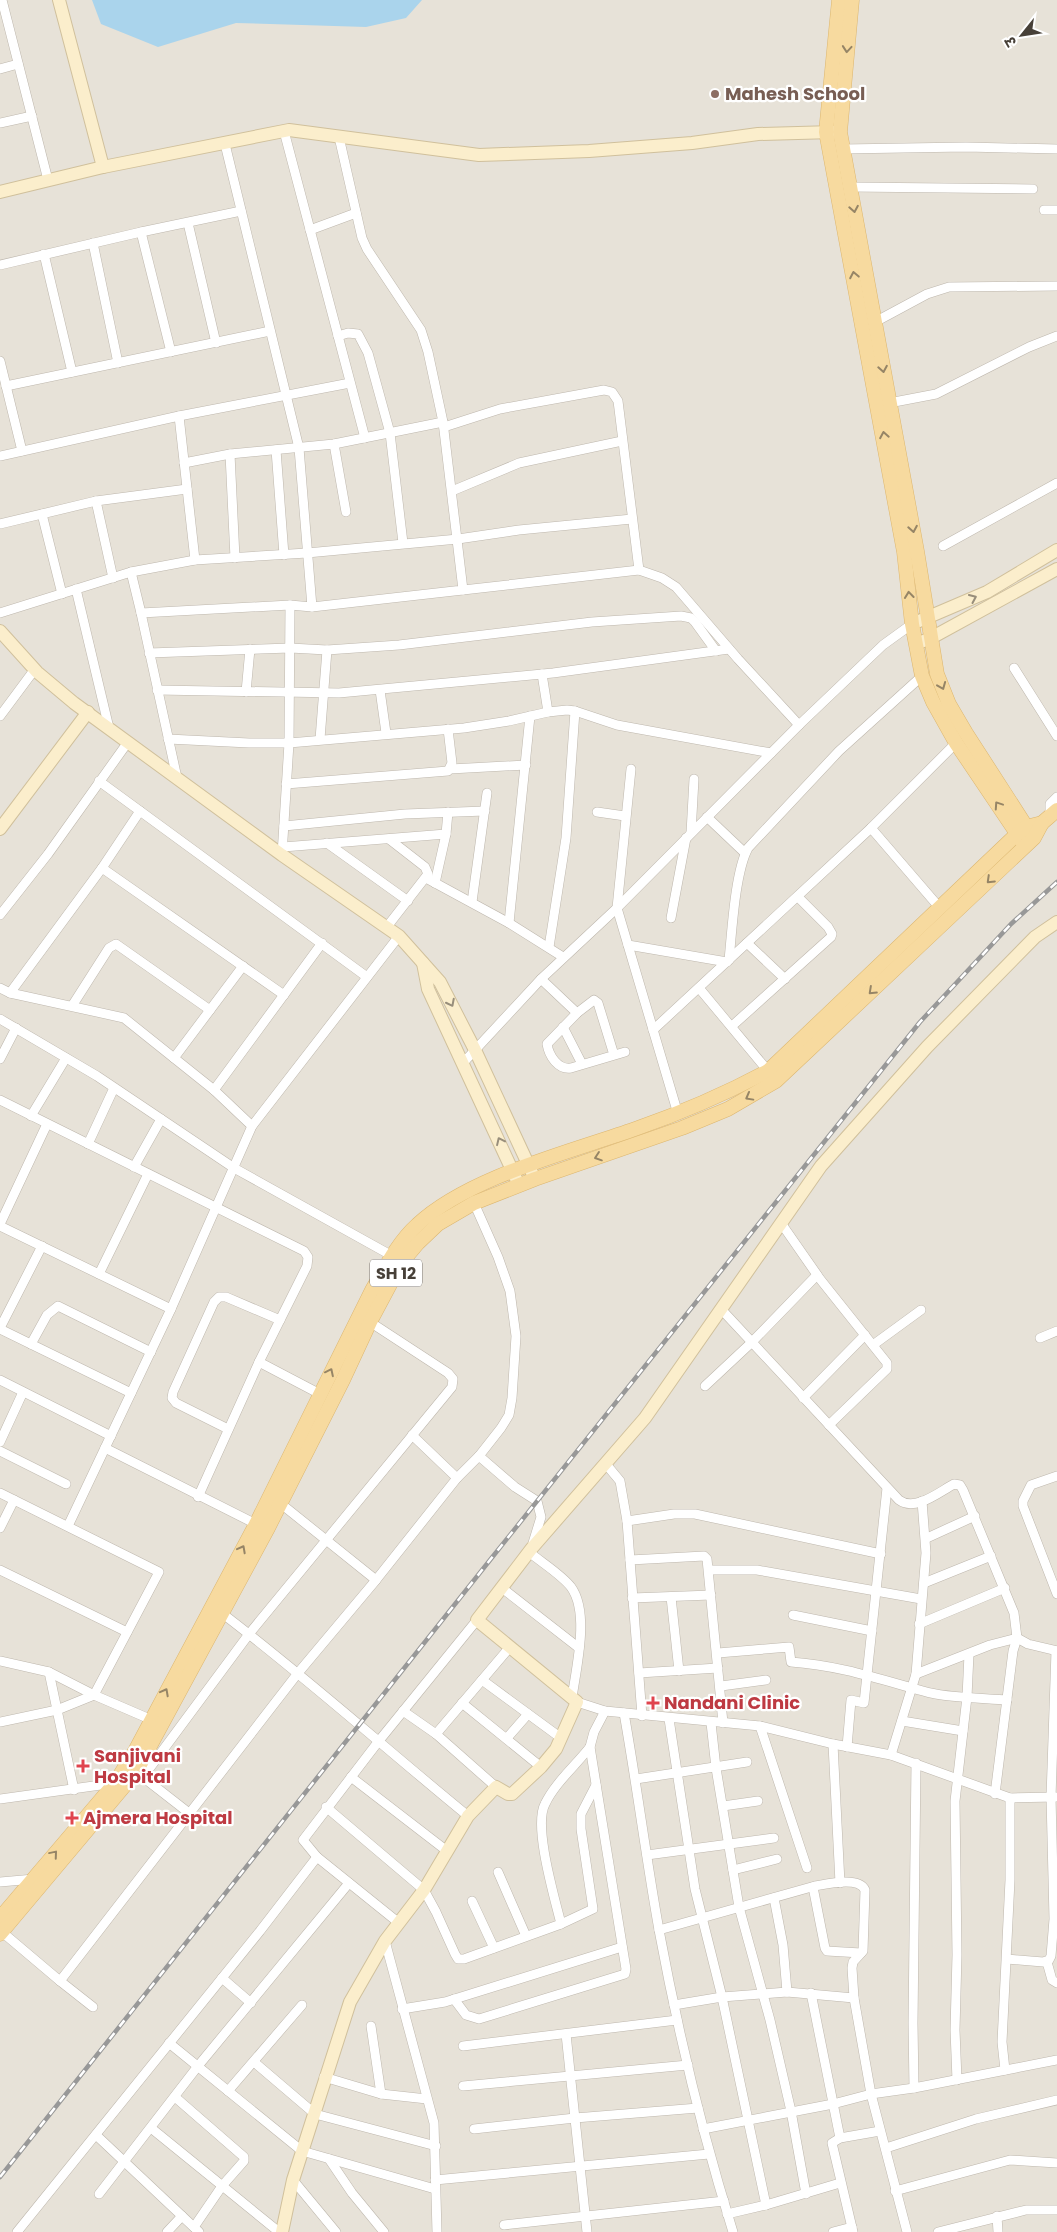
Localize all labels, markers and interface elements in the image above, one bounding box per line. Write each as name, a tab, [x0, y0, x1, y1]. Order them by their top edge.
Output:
north arrow	[997, 10, 1047, 60]
text: उ	[1000, 32, 1022, 51]
one-way arrow	[842, 45, 853, 53]
place label: Mahesh School	[725, 81, 865, 106]
marker: Mahesh School	[709, 88, 721, 100]
one-way arrow	[848, 205, 859, 214]
one-way arrow	[849, 271, 859, 279]
one-way arrow	[878, 365, 888, 374]
one-way arrow	[879, 430, 889, 439]
one-way arrow	[907, 525, 917, 533]
one-way arrow	[904, 591, 915, 599]
one-way arrow	[968, 594, 977, 604]
one-way arrow	[936, 681, 946, 689]
one-way arrow	[995, 802, 1004, 811]
one-way arrow	[987, 874, 996, 883]
one-way arrow	[868, 985, 877, 994]
one-way arrow	[445, 998, 455, 1007]
one-way arrow	[746, 1091, 755, 1101]
one-way arrow	[495, 1137, 506, 1146]
one-way arrow	[595, 1151, 603, 1161]
road number: SH 12	[370, 1260, 422, 1286]
one-way arrow	[324, 1369, 334, 1378]
one-way arrow	[236, 1546, 246, 1555]
one-way arrow	[159, 1689, 169, 1698]
place label: Nandani Clinic	[664, 1690, 800, 1715]
marker: Nandani Clinic	[646, 1696, 660, 1710]
place label: Sanjivani Hospital	[94, 1743, 181, 1789]
marker: Sanjivani Hospital	[76, 1759, 90, 1773]
place label: Ajmera Hospital	[83, 1805, 233, 1830]
marker: Ajmera Hospital	[65, 1811, 79, 1825]
one-way arrow	[49, 1851, 58, 1860]

